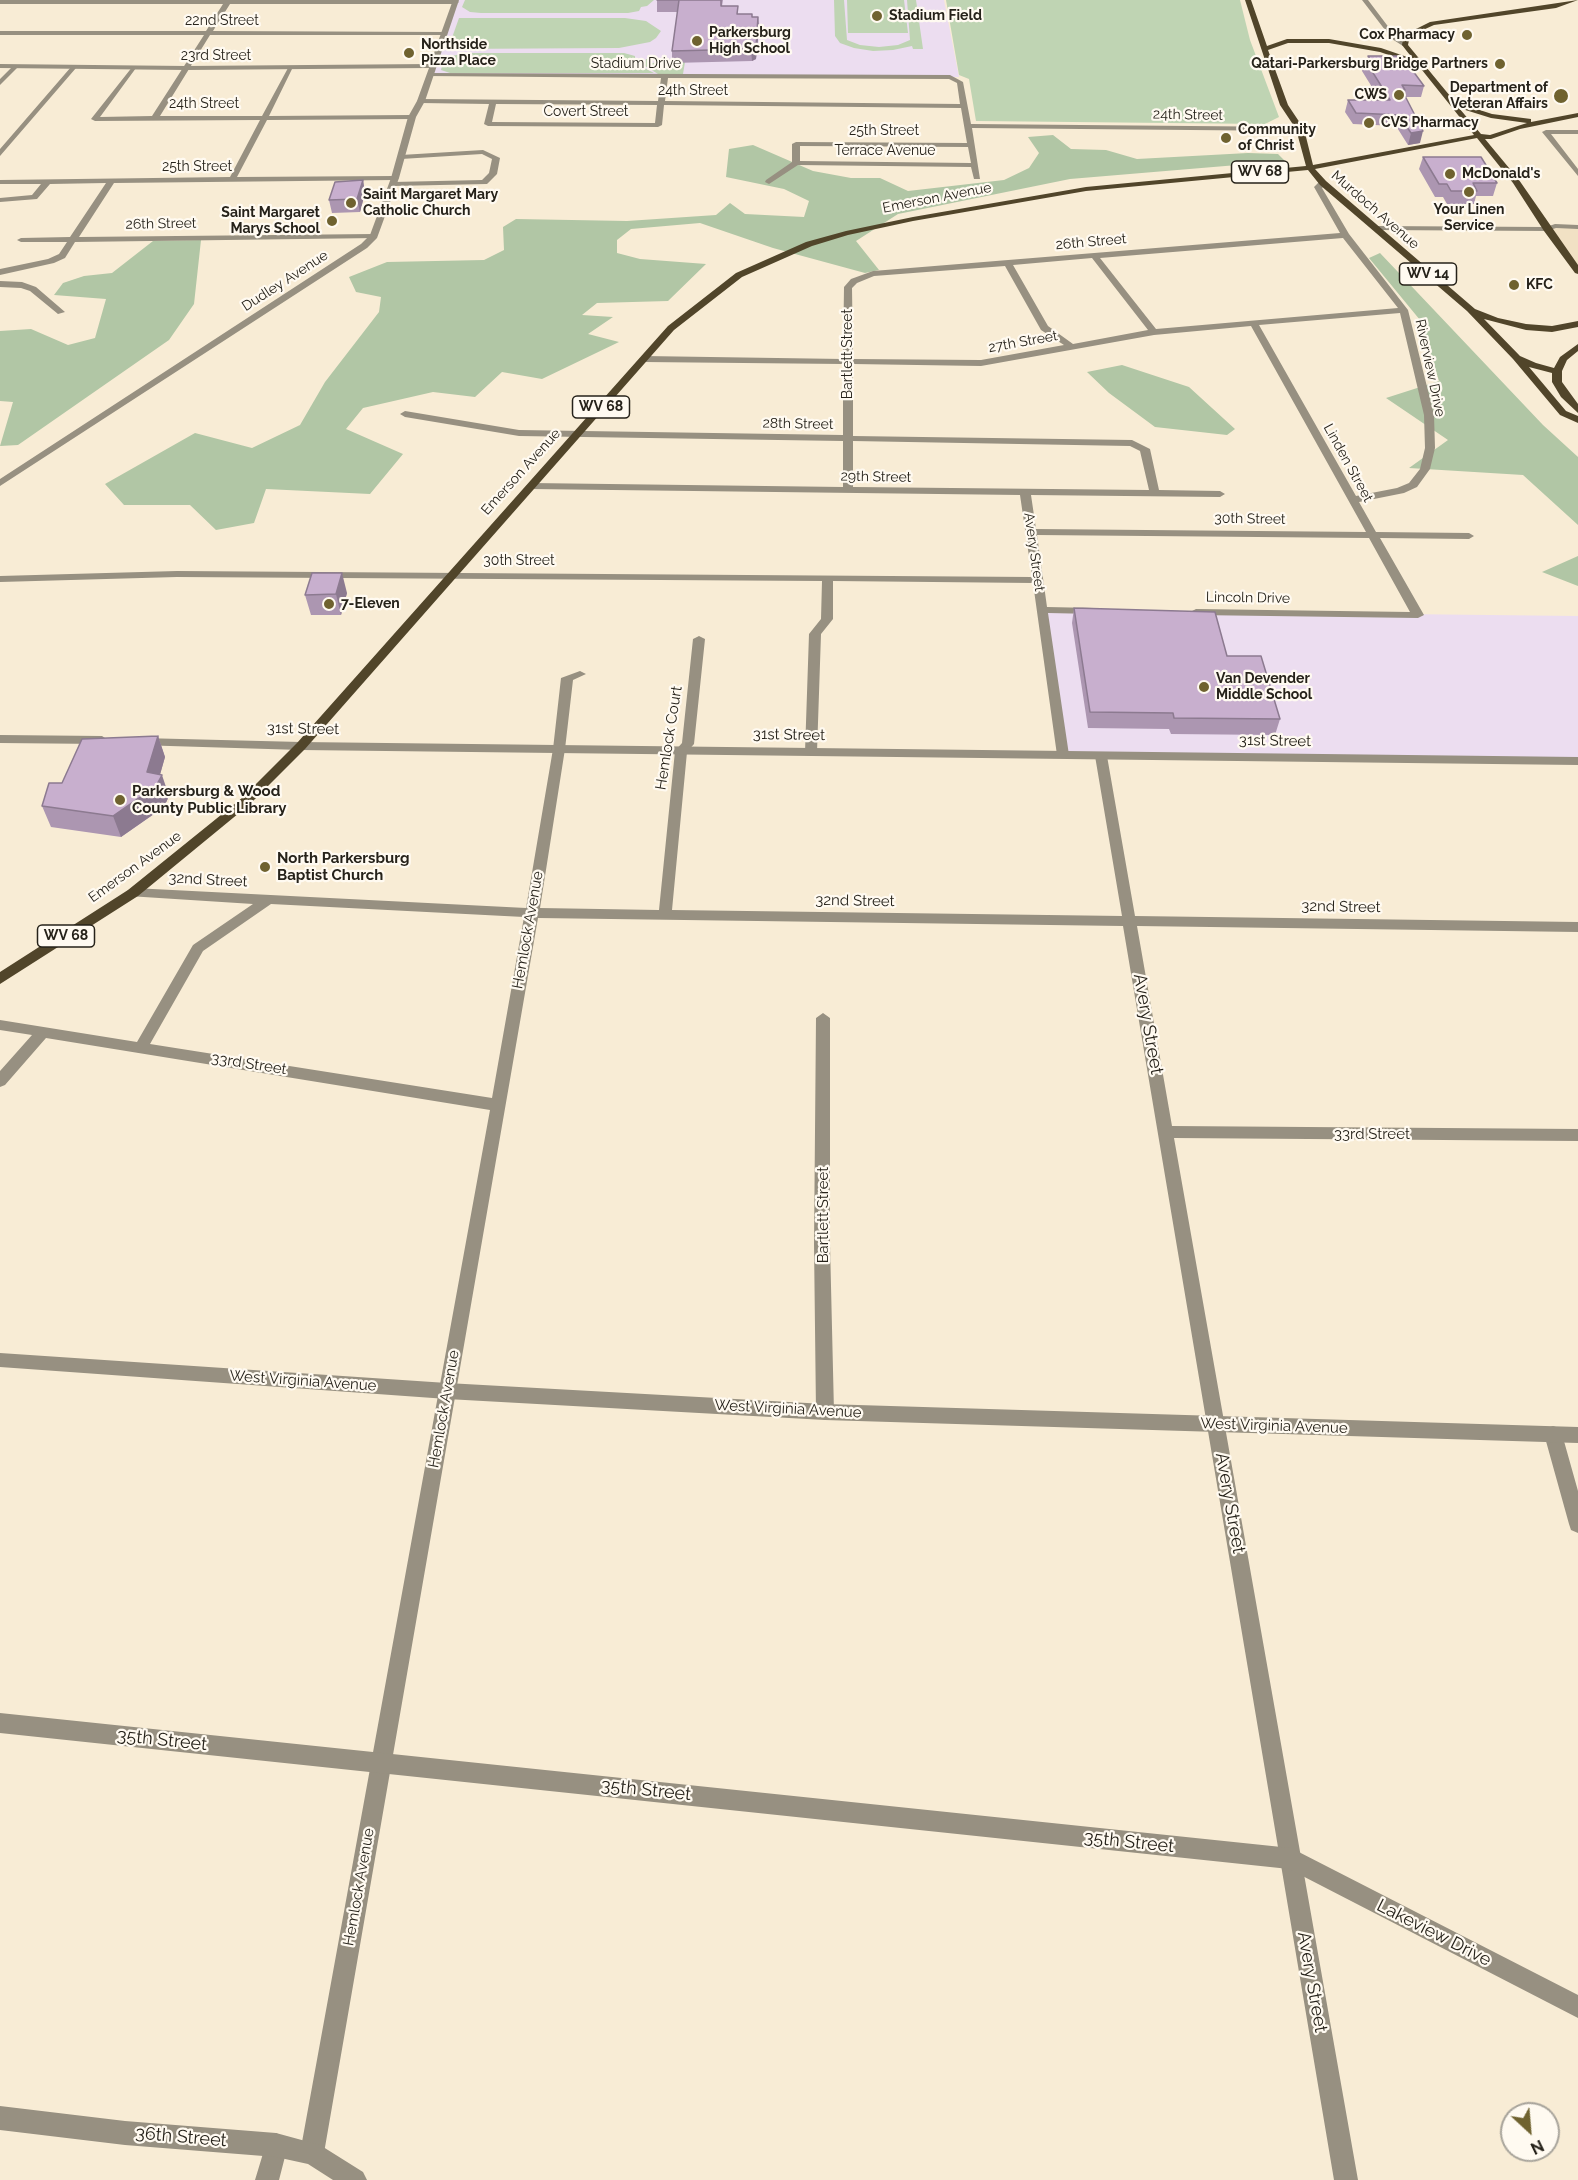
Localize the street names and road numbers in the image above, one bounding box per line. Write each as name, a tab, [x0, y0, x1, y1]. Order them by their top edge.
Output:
street label: 22nd Street	[185, 13, 259, 29]
street label: 23rd Street	[181, 48, 251, 64]
street label: Stadium Drive	[591, 56, 681, 72]
street label: 24th Street	[658, 83, 728, 99]
street label: 24th Street	[169, 96, 239, 112]
street label: Covert Street	[543, 104, 629, 120]
street label: 24th Street	[1153, 106, 1223, 124]
street label: 25th Street	[849, 123, 919, 139]
street label: Terrace Avenue	[834, 143, 936, 159]
street label: 25th Street	[162, 159, 232, 175]
road number: WV 68	[1232, 161, 1288, 183]
street label: Murdoch Avenue	[1328, 167, 1422, 253]
street label: Emerson Avenue	[881, 179, 993, 217]
street label: 26th Street	[125, 215, 197, 233]
street label: 26th Street	[1055, 231, 1127, 253]
street label: Dudley Avenue	[239, 247, 331, 315]
road number: WV 14	[1400, 263, 1456, 285]
street label: Bartlett Street	[840, 309, 856, 399]
street label: Riverview Drive	[1411, 318, 1449, 418]
street label: 27th Street	[987, 328, 1059, 356]
road number: WV 68	[572, 396, 630, 418]
street label: 28th Street	[762, 415, 834, 433]
street label: Linden Street	[1320, 421, 1376, 505]
street label: Emerson Avenue	[478, 425, 564, 519]
street label: 29th Street	[840, 468, 912, 486]
street label: 30th Street	[1214, 510, 1286, 528]
street label: Avery Street	[1020, 512, 1048, 592]
street label: 30th Street	[483, 553, 555, 569]
street label: Lincoln Drive	[1206, 589, 1290, 607]
street label: Hemlock Court	[652, 685, 686, 791]
street label: 31st Street	[267, 719, 339, 739]
street label: 31st Street	[753, 725, 825, 745]
street label: 31st Street	[1239, 731, 1311, 751]
street label: Emerson Avenue	[85, 828, 185, 906]
street label: 32nd Street	[168, 869, 248, 891]
street label: Hemlock Avenue	[509, 870, 547, 990]
street label: 32nd Street	[815, 891, 895, 911]
street label: 32nd Street	[1301, 897, 1381, 917]
road number: WV 68	[38, 925, 94, 947]
street label: Avery Street	[1129, 972, 1167, 1076]
street label: 33rd Street	[210, 1049, 288, 1079]
street label: 33rd Street	[1334, 1125, 1410, 1143]
street label: Bartlett Street	[814, 1167, 832, 1263]
street label: Hemlock Avenue	[425, 1349, 463, 1469]
street label: West Virginia Avenue	[229, 1367, 377, 1395]
street label: West Virginia Avenue	[714, 1396, 862, 1422]
street label: West Virginia Avenue	[1200, 1414, 1348, 1438]
street label: Avery Street	[1211, 1451, 1249, 1555]
street label: 35th Street	[116, 1725, 208, 1755]
street label: 35th Street	[600, 1775, 692, 1805]
street label: Hemlock Avenue	[340, 1827, 378, 1947]
street label: 35th Street	[1083, 1827, 1175, 1857]
street label: Lakeview Drive	[1373, 1895, 1495, 1971]
street label: Avery Street	[1293, 1930, 1331, 2034]
street label: 36th Street	[134, 2122, 228, 2152]

